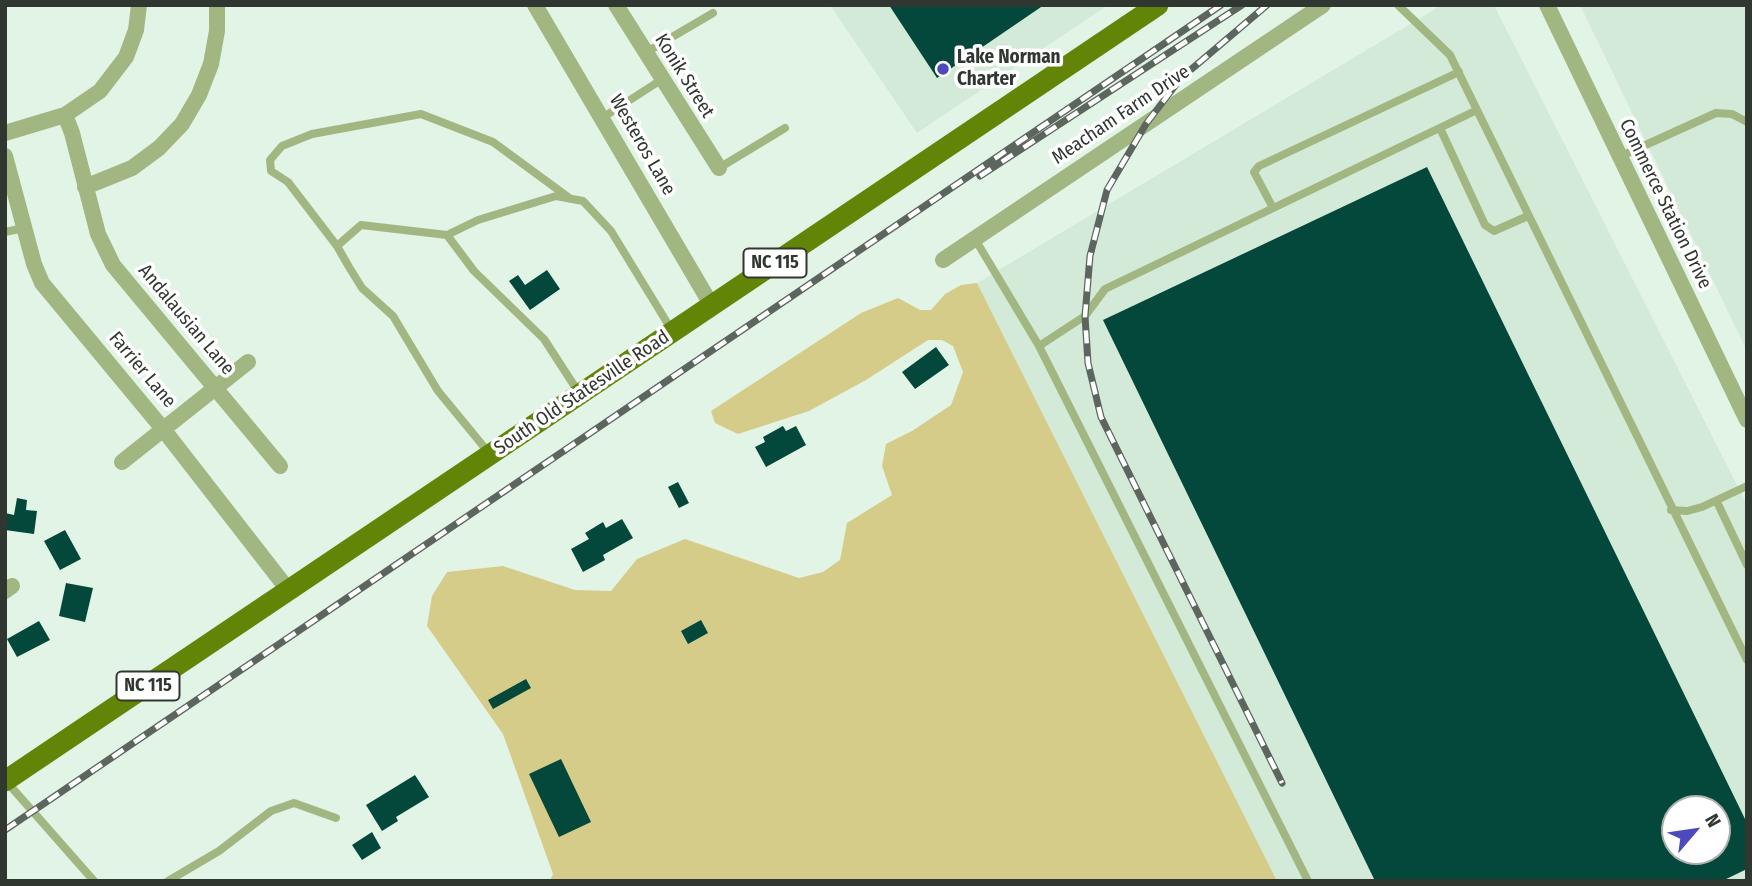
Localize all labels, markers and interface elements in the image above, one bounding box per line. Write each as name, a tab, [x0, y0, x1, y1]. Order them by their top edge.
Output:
street label: Konik Street	[649, 30, 719, 122]
place label: Lake Norman Charter	[957, 47, 1061, 91]
marker: Lake Norman Charter	[935, 61, 951, 77]
street label: Meacham Farm Drive	[1048, 61, 1194, 169]
street label: Westeros Lane	[604, 91, 680, 199]
street label: Commerce Station Drive	[1614, 115, 1716, 293]
road number: NC 115	[744, 248, 806, 278]
street label: Andalausian Lane	[133, 260, 239, 380]
street label: South Old Statesville Road	[490, 326, 674, 460]
street label: Farrier Lane	[104, 327, 180, 413]
road number: NC 115	[116, 672, 180, 700]
north arrow	[1661, 795, 1731, 865]
text: N	[1700, 810, 1726, 831]

